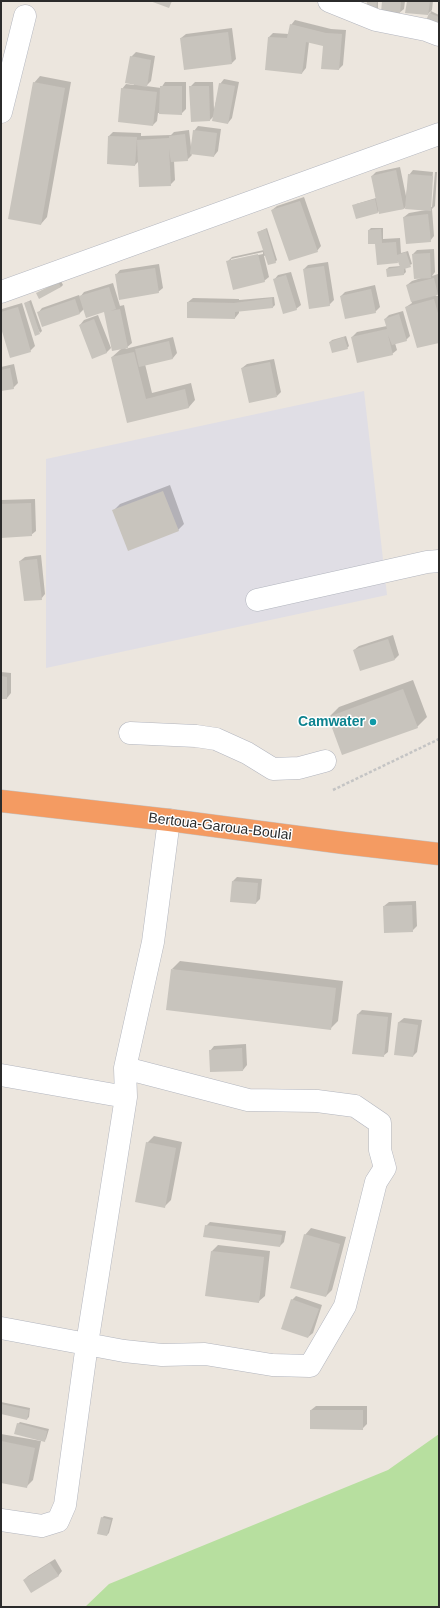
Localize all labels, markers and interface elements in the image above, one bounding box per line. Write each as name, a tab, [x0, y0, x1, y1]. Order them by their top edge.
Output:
place label: Camwater	[298, 714, 365, 730]
marker: Camwater	[368, 717, 378, 727]
street label: Bertoua-Garoua-Boulai	[148, 810, 292, 844]

